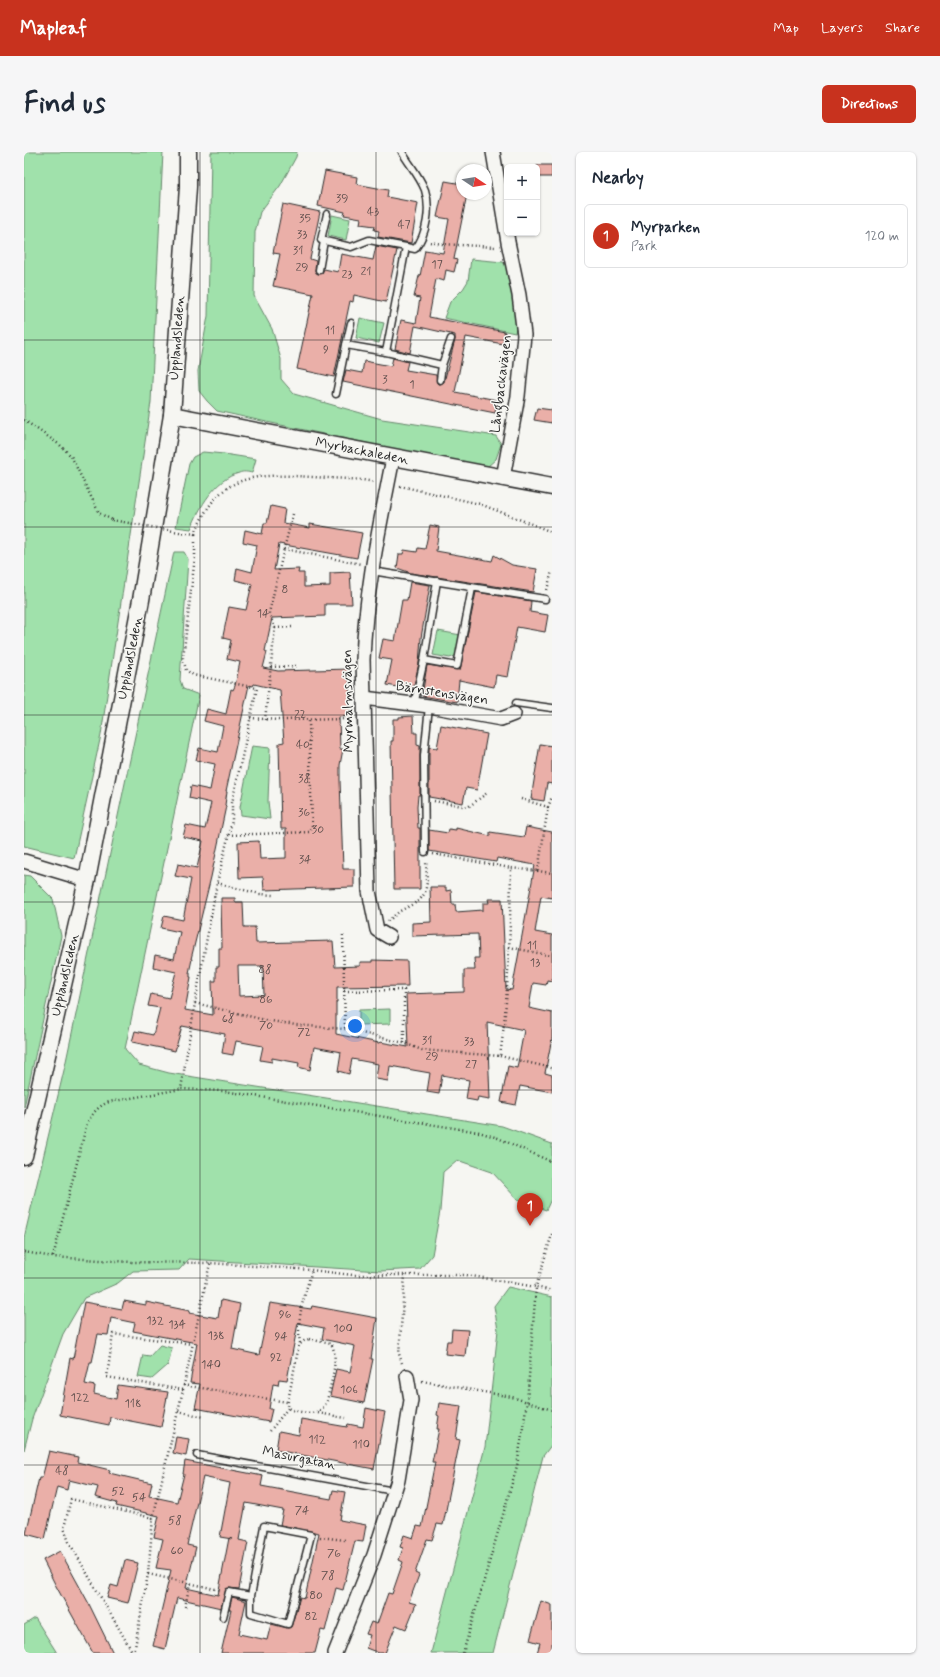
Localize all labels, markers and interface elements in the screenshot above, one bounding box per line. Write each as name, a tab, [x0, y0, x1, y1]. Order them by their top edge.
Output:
text: Mapleaf	[20, 16, 87, 41]
text: Map	[773, 19, 799, 37]
text: Layers	[821, 19, 863, 37]
text: Share	[885, 19, 920, 37]
button: Directions	[822, 85, 916, 123]
text: Find us	[24, 86, 105, 123]
north arrow	[456, 164, 492, 200]
map controls	[504, 164, 540, 236]
button: +	[504, 164, 540, 200]
text: Nearby	[592, 167, 644, 189]
house number: 39	[336, 191, 348, 207]
button: −	[504, 200, 540, 236]
house number: 43	[367, 204, 379, 220]
house number: 35	[299, 211, 311, 227]
house number: 47	[397, 217, 411, 233]
text: Myrparken	[631, 218, 700, 238]
house number: 33	[297, 227, 307, 243]
text: 1	[603, 228, 609, 245]
text: 120 m	[865, 228, 899, 245]
text: Park	[631, 238, 657, 255]
house number: 31	[293, 243, 303, 259]
house number: 17	[431, 257, 443, 273]
house number: 29	[295, 260, 309, 276]
house number: 21	[360, 264, 372, 280]
house number: 23	[342, 267, 352, 283]
street label: Upplandsleden	[165, 295, 189, 381]
house number: 11	[325, 323, 335, 339]
street label: Långbackavägen	[486, 334, 518, 434]
house number: 9	[323, 342, 329, 358]
house number: 3	[382, 372, 388, 388]
house number: 1	[409, 377, 415, 393]
street label: Myrbackaleden	[314, 433, 410, 469]
house number: 8	[282, 582, 288, 598]
house number: 14	[257, 606, 269, 622]
street label: Upplandsleden	[113, 615, 147, 701]
street label: Myrmalmsvägen	[338, 649, 358, 753]
street label: Bärnstensvägen	[395, 677, 489, 709]
house number: 22	[294, 707, 306, 723]
house number: 40	[296, 737, 310, 753]
house number: 38	[298, 771, 310, 787]
house number: 36	[298, 805, 310, 821]
house number: 30	[312, 822, 324, 838]
house number: 34	[299, 852, 311, 868]
street label: Upplandsleden	[47, 932, 83, 1018]
house number: 11	[527, 938, 537, 954]
house number: 13	[530, 955, 540, 971]
house number: 88	[258, 962, 272, 978]
house number: 86	[259, 992, 273, 1008]
house number: 68	[222, 1011, 234, 1027]
your location	[345, 1016, 365, 1036]
house number: 70	[259, 1018, 273, 1034]
house number: 72	[297, 1025, 311, 1041]
house number: 31	[422, 1033, 432, 1049]
house number: 33	[464, 1034, 474, 1050]
house number: 29	[425, 1049, 439, 1065]
house number: 27	[465, 1057, 477, 1073]
pin: 1	[517, 1193, 543, 1226]
house number: 96	[279, 1307, 292, 1323]
house number: 132	[146, 1313, 164, 1329]
house number: 134	[168, 1317, 186, 1333]
house number: 100	[333, 1321, 353, 1337]
house number: 138	[208, 1328, 224, 1344]
house number: 94	[274, 1329, 288, 1345]
house number: 92	[270, 1350, 282, 1366]
house number: 140	[201, 1357, 221, 1373]
house number: 106	[340, 1382, 358, 1398]
house number: 122	[71, 1390, 89, 1406]
house number: 118	[124, 1396, 142, 1412]
house number: 112	[308, 1432, 326, 1448]
house number: 110	[352, 1437, 370, 1453]
street label: Masurgatan	[261, 1442, 337, 1474]
house number: 48	[55, 1463, 69, 1479]
house number: 52	[111, 1484, 125, 1500]
house number: 54	[132, 1490, 146, 1506]
house number: 74	[295, 1503, 309, 1519]
house number: 58	[168, 1513, 182, 1529]
house number: 60	[170, 1543, 184, 1559]
house number: 76	[327, 1546, 341, 1562]
house number: 78	[321, 1568, 335, 1584]
house number: 80	[309, 1588, 323, 1604]
house number: 82	[304, 1609, 318, 1625]

